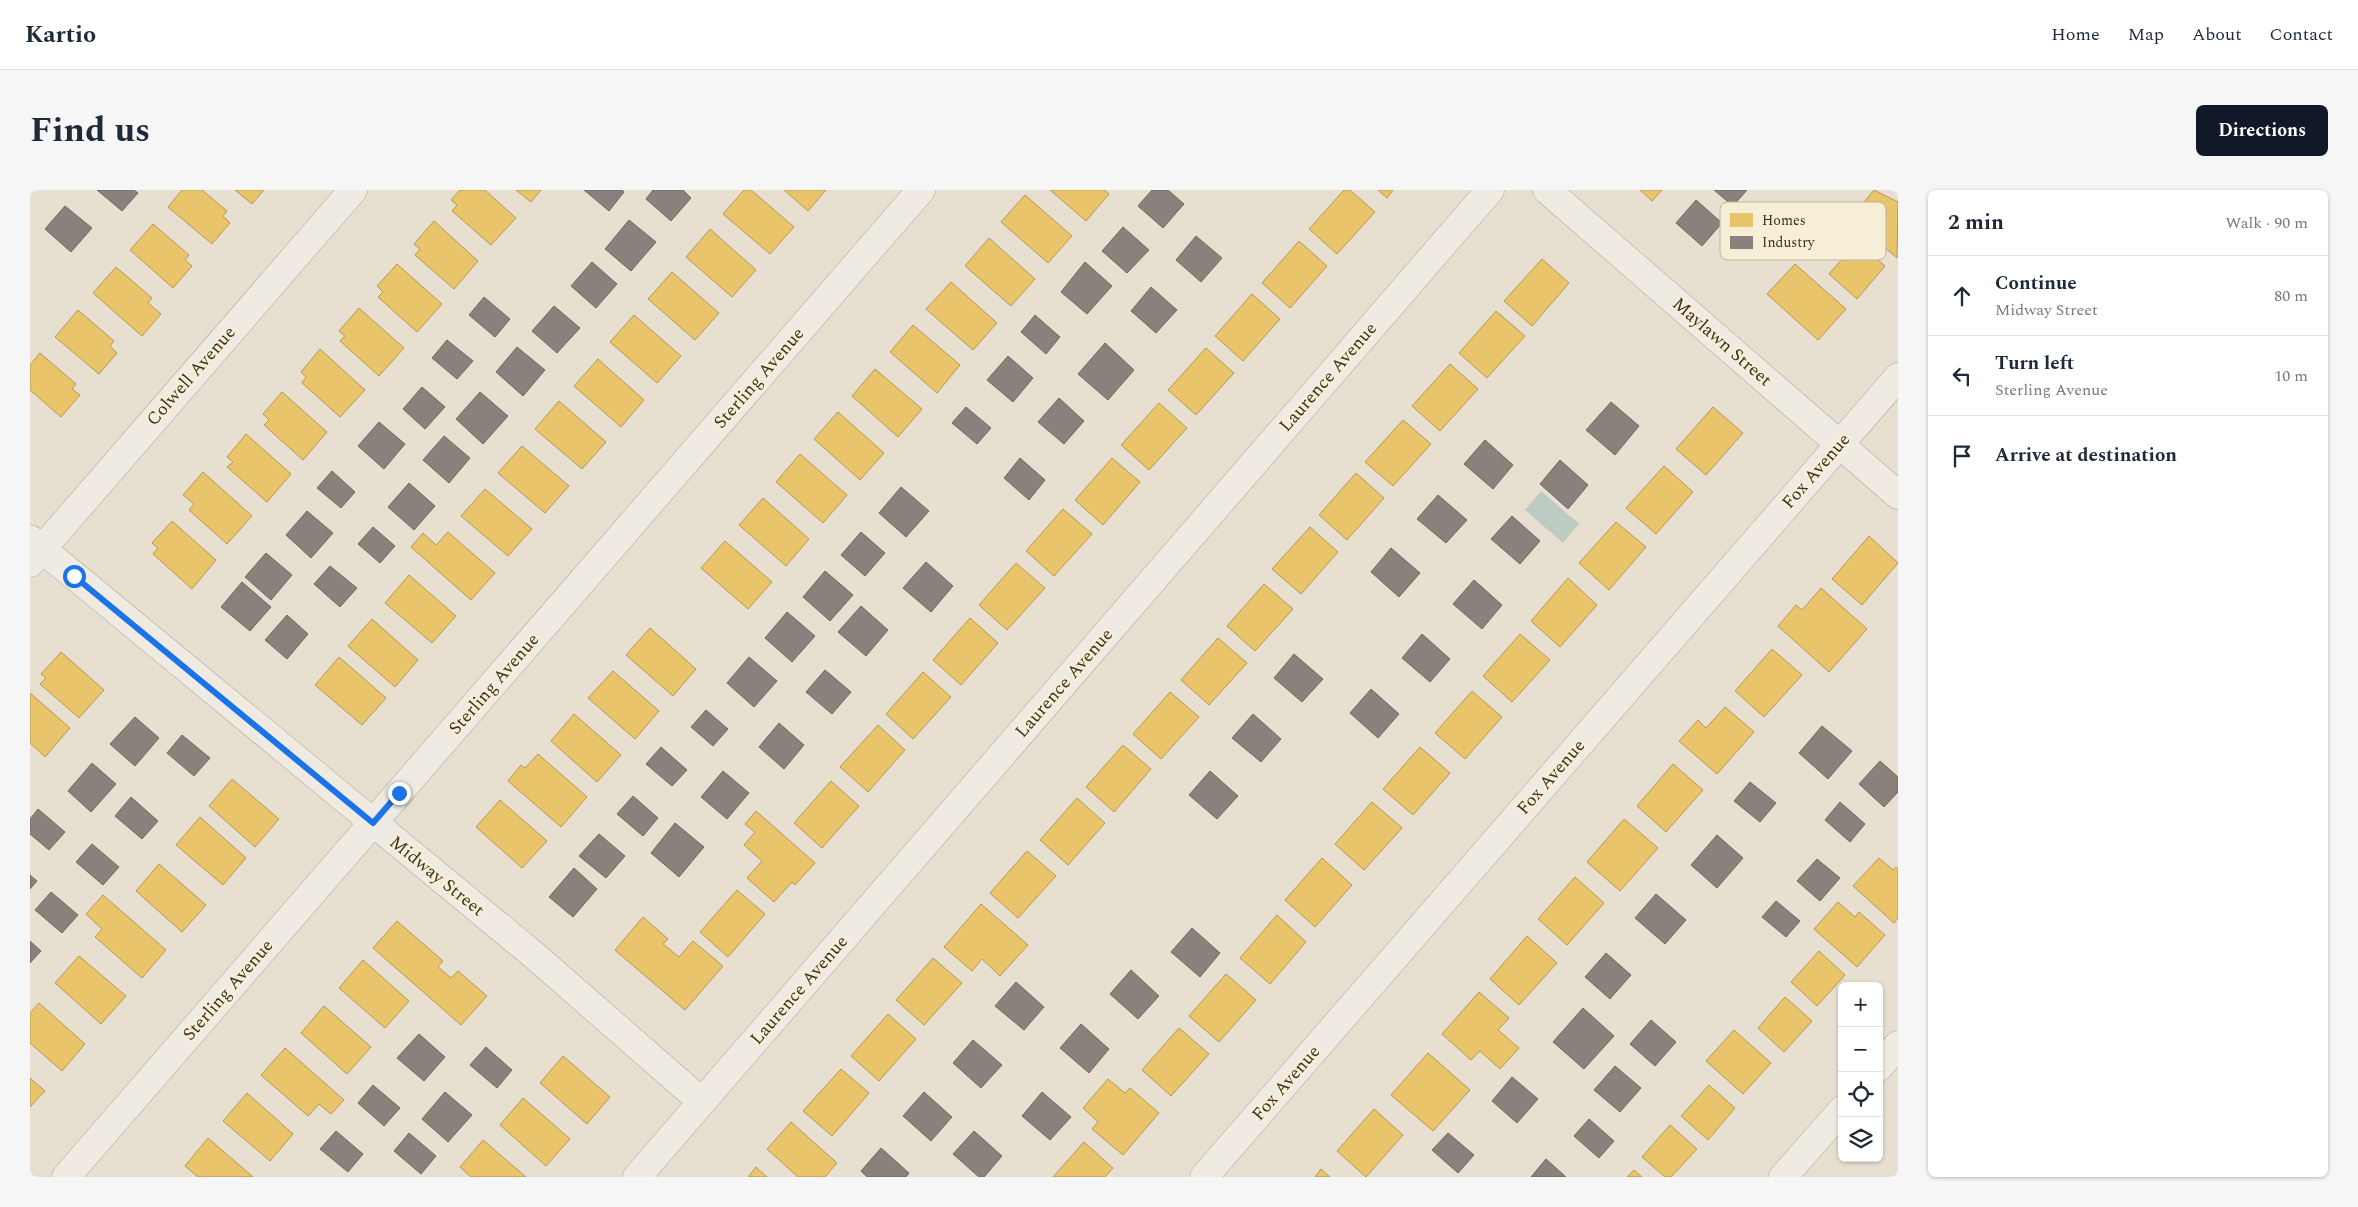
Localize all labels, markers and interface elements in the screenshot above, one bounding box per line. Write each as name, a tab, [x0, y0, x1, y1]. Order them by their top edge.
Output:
text: Kartio	[25, 17, 96, 53]
text: Home	[2051, 21, 2100, 48]
text: Map	[2128, 21, 2164, 48]
text: About	[2192, 21, 2242, 48]
text: Contact	[2270, 21, 2333, 48]
text: Find us	[30, 104, 150, 157]
button: Directions	[2196, 105, 2328, 156]
legend	[1720, 202, 1886, 260]
text: 2 min	[1948, 207, 2004, 239]
text: Homes	[1762, 210, 1806, 231]
text: Walk · 90 m	[2225, 211, 2308, 235]
text: Industry	[1762, 232, 1816, 253]
text: Continue	[1995, 269, 2077, 298]
icon: ahead	[1948, 282, 1976, 310]
text: 80 m	[2274, 284, 2308, 308]
street label: Maylawn Street	[1666, 291, 1778, 393]
text: Midway Street	[1995, 298, 2098, 322]
street label: Laurence Avenue	[1273, 316, 1383, 438]
street label: Colwell Avenue	[140, 320, 242, 432]
street label: Sterling Avenue	[707, 321, 811, 435]
text: Turn left	[1995, 349, 2074, 378]
icon: left	[1948, 362, 1976, 390]
text: 10 m	[2274, 364, 2308, 388]
text: Sterling Avenue	[1995, 378, 2108, 402]
street label: Fox Avenue	[1775, 427, 1857, 515]
text: Arrive at destination	[1995, 441, 2177, 470]
icon: arrive	[1948, 442, 1976, 470]
route start	[63, 565, 86, 588]
street label: Laurence Avenue	[1009, 622, 1119, 744]
street label: Sterling Avenue	[442, 627, 546, 741]
street label: Fox Avenue	[1510, 733, 1592, 821]
route end	[388, 782, 411, 805]
street label: Midway Street	[384, 829, 490, 923]
street label: Laurence Avenue	[744, 929, 854, 1051]
street label: Sterling Avenue	[176, 933, 280, 1047]
map controls	[1838, 982, 1883, 1162]
button: +	[1838, 982, 1883, 1027]
button: −	[1838, 1027, 1883, 1072]
street label: Fox Avenue	[1245, 1039, 1327, 1127]
button: locate	[1838, 1072, 1883, 1117]
button: layers	[1838, 1117, 1883, 1162]

